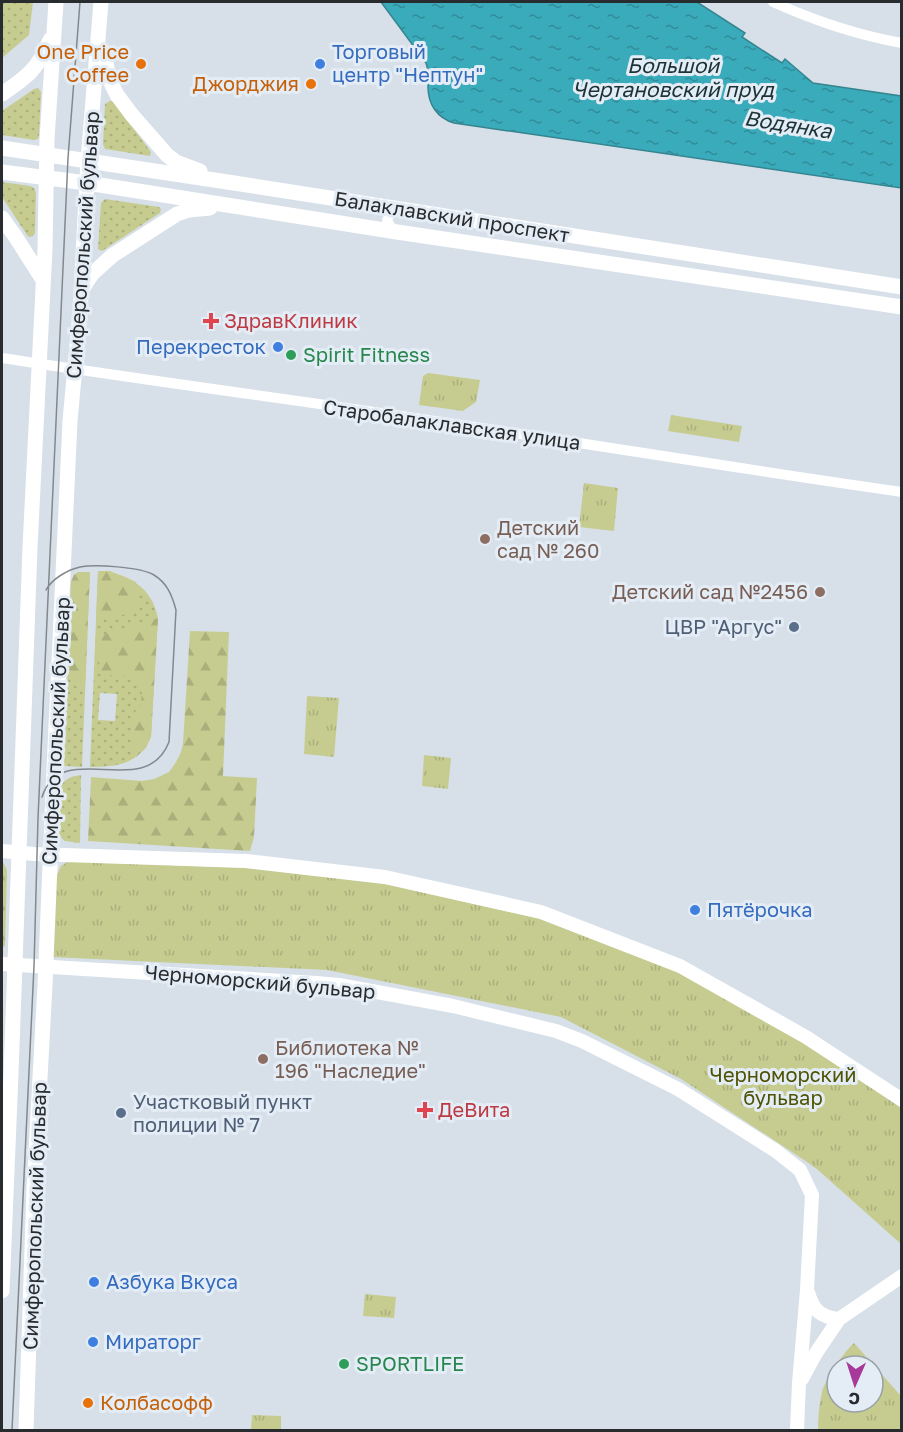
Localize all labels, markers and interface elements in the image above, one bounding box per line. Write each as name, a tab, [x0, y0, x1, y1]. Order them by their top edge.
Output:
place label: One Price Coffee	[37, 39, 129, 86]
place label: Торговый центр "Нептун"	[332, 39, 483, 86]
water label: Большой Чертановский пруд	[572, 52, 775, 102]
marker: One Price Coffee	[134, 57, 148, 71]
marker: Торговый центр "Нептун"	[313, 57, 327, 71]
place label: Джорджия	[193, 71, 299, 95]
marker: Джорджия	[304, 77, 318, 91]
water label: Водянка	[743, 104, 835, 144]
street label: Симферопольский бульвар	[61, 110, 103, 380]
street label: Балаклавский проспект	[333, 186, 572, 246]
place label: ЗдравКлиник	[224, 308, 358, 332]
marker: ЗдравКлиник	[202, 312, 220, 330]
place label: Перекресток	[136, 334, 266, 358]
marker: Перекресток	[271, 340, 285, 354]
place label: Spirit Fitness	[303, 342, 430, 366]
marker: Spirit Fitness	[284, 348, 298, 362]
street label: Старобалаклавская улица	[322, 394, 582, 454]
place label: Детский сад № 260	[497, 515, 599, 562]
marker: Детский сад № 260	[478, 532, 492, 546]
place label: Детский сад №2456	[612, 579, 808, 603]
marker: Детский сад №2456	[813, 585, 827, 599]
street label: Симферопольский бульвар	[36, 596, 74, 866]
place label: ЦВР "Аргус"	[664, 614, 782, 638]
marker: ЦВР "Аргус"	[787, 620, 801, 634]
place label: Пятёрочка	[707, 897, 813, 921]
marker: Пятёрочка	[688, 903, 702, 917]
street label: Черноморский бульвар	[144, 959, 376, 1003]
place label: Библиотека № 196 "Наследие"	[275, 1035, 426, 1082]
marker: Библиотека № 196 "Наследие"	[256, 1052, 270, 1066]
park label: Черноморский бульвар	[710, 1062, 857, 1109]
street label: Симферопольский бульвар	[17, 1081, 51, 1350]
place label: Участковый пункт полиции № 7	[133, 1089, 312, 1136]
place label: ДеВита	[438, 1097, 510, 1121]
marker: ДеВита	[416, 1101, 434, 1119]
marker: Участковый пункт полиции № 7	[114, 1106, 128, 1120]
place label: Азбука Вкуса	[106, 1269, 238, 1293]
marker: Азбука Вкуса	[87, 1275, 101, 1289]
place label: Мираторг	[105, 1329, 201, 1353]
marker: Мираторг	[86, 1335, 100, 1349]
place label: SPORTLIFE	[356, 1351, 464, 1375]
north arrow	[825, 1354, 885, 1414]
marker: SPORTLIFE	[337, 1357, 351, 1371]
text: С	[848, 1389, 860, 1409]
place label: Колбасофф	[100, 1390, 213, 1414]
marker: Колбасофф	[81, 1396, 95, 1410]

